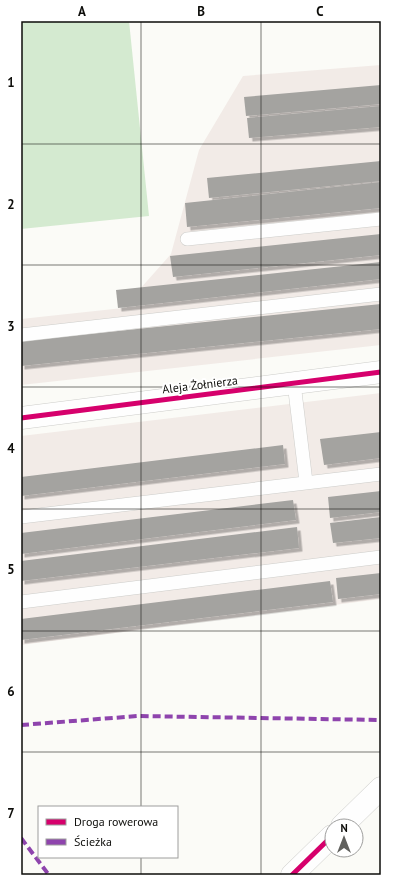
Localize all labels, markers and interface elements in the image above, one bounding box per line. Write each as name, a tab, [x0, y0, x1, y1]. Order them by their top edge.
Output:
text: A	[78, 3, 86, 20]
text: B	[197, 3, 205, 20]
text: C	[316, 3, 324, 20]
text: 1	[7, 74, 15, 91]
text: 2	[7, 196, 15, 213]
text: 3	[7, 318, 15, 335]
street label: Aleja Żołnierza	[161, 372, 239, 397]
text: 4	[7, 440, 15, 457]
text: 5	[7, 561, 15, 578]
text: 6	[7, 683, 15, 700]
text: 7	[7, 805, 15, 822]
legend	[38, 806, 178, 858]
text: Droga rowerowa	[74, 814, 158, 829]
north arrow	[324, 818, 364, 858]
text: N	[340, 821, 348, 835]
text: Ścieżka	[74, 834, 112, 849]

